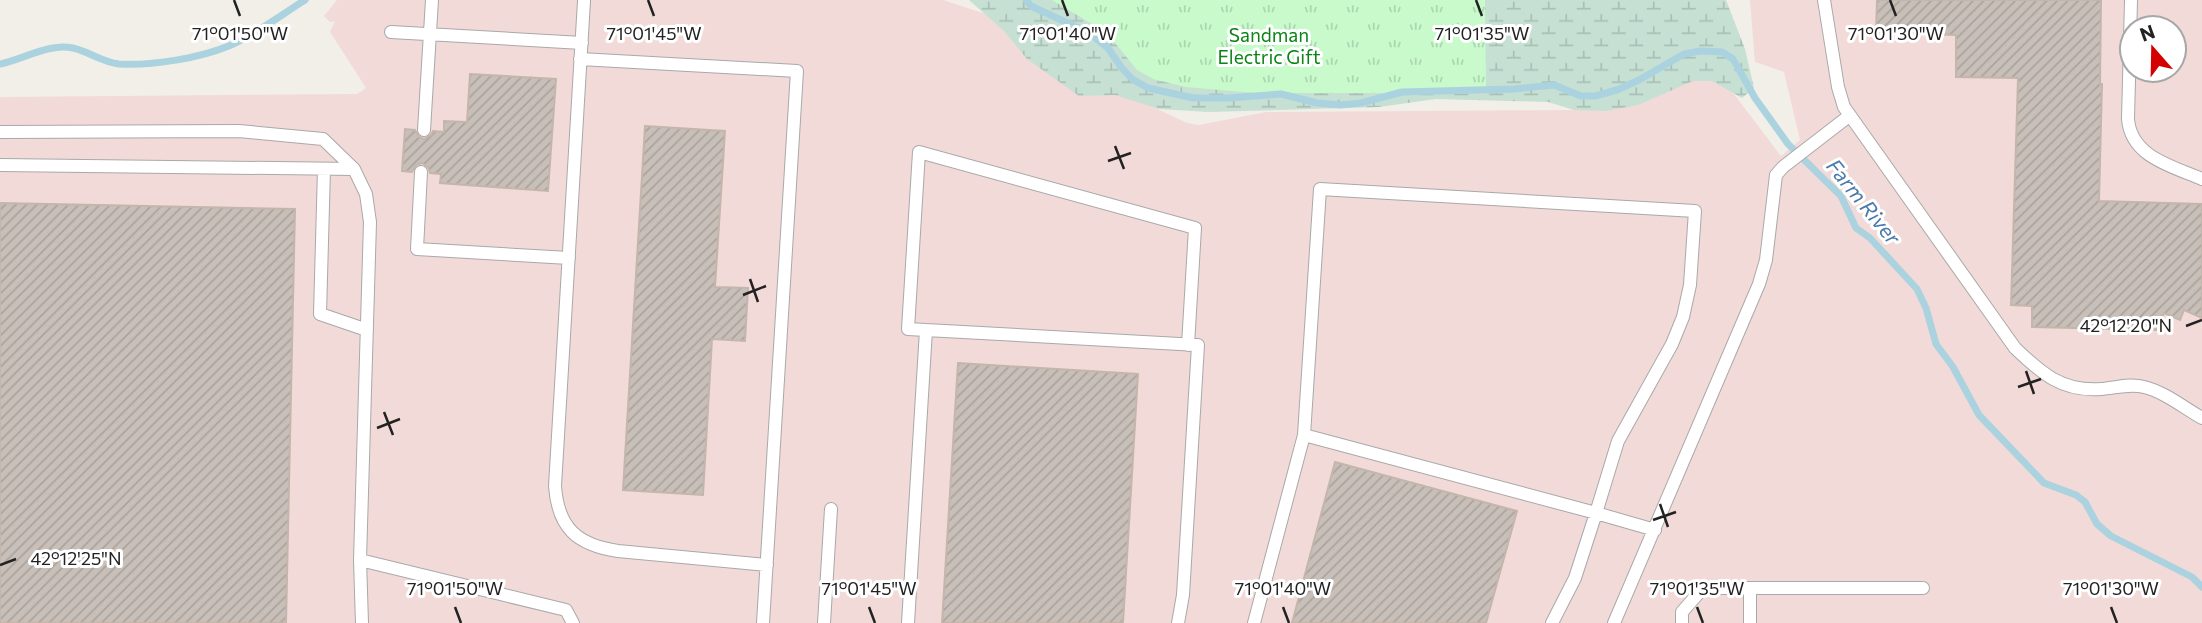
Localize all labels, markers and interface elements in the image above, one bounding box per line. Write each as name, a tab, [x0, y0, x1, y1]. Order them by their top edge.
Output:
north arrow	[2118, 14, 2188, 84]
text: N	[2136, 19, 2158, 46]
text: 71°01'50"W	[192, 22, 288, 44]
text: 71°01'45"W	[606, 22, 702, 44]
text: 71°01'40"W	[1020, 22, 1116, 44]
text: 71°01'35"W	[1435, 22, 1529, 44]
text: 71°01'30"W	[1848, 22, 1944, 44]
park label: Sandman Electric Gift	[1218, 23, 1321, 68]
water label: Farm River	[1822, 153, 1907, 249]
text: 42°12'20"N	[2080, 314, 2172, 336]
text: 42°12'25"N	[30, 547, 122, 569]
text: 71°01'50"W	[407, 577, 503, 599]
text: 71°01'45"W	[821, 577, 917, 599]
text: 71°01'40"W	[1235, 577, 1331, 599]
text: 71°01'35"W	[1650, 577, 1744, 599]
text: 71°01'30"W	[2063, 577, 2159, 599]

